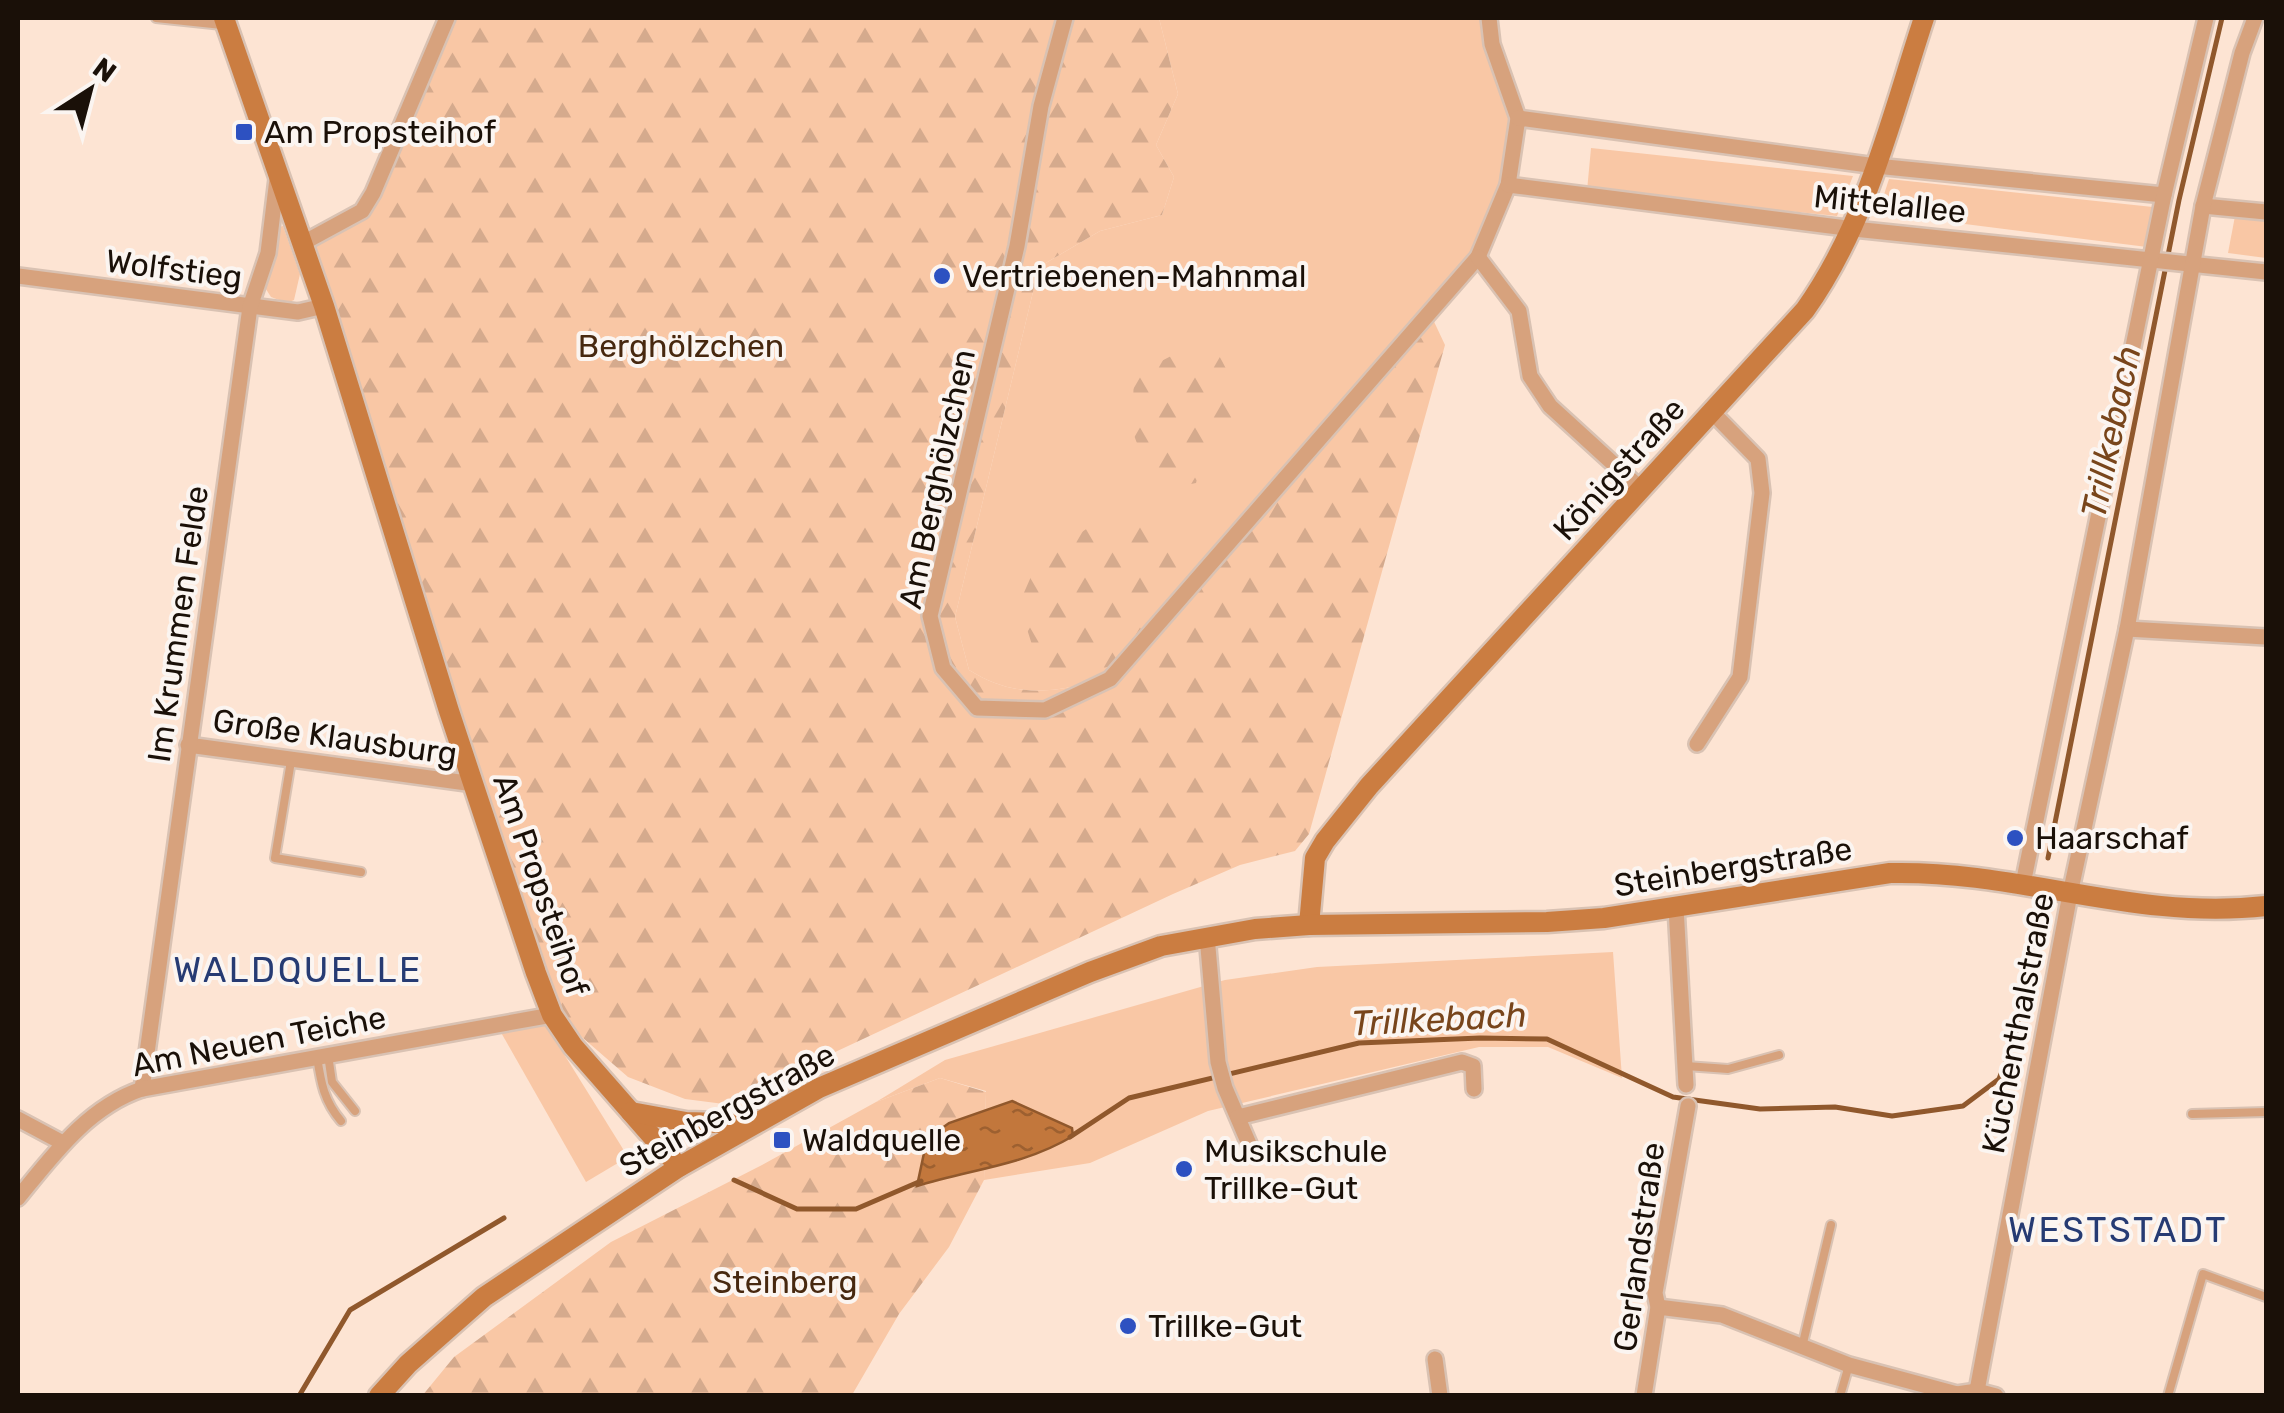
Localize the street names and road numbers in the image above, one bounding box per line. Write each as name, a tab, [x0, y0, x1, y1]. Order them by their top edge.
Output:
street label: Mittelallee	[1812, 177, 1968, 231]
street label: Wolfstieg	[104, 242, 244, 296]
street label: Am Berghölzchen	[891, 346, 983, 612]
street label: Königstraße	[1545, 390, 1693, 548]
street label: Im Krummen Felde	[140, 483, 216, 765]
street label: Große Klausburg	[210, 701, 460, 773]
street label: Am Propsteihof	[485, 769, 597, 1002]
street label: Steinbergstraße	[1611, 829, 1855, 905]
street label: Küchenthalstraße	[1974, 890, 2062, 1156]
street label: Am Neuen Teiche	[129, 998, 389, 1084]
street label: Steinbergstraße	[613, 1035, 841, 1185]
street label: Gerlandstraße	[1606, 1140, 1672, 1354]

